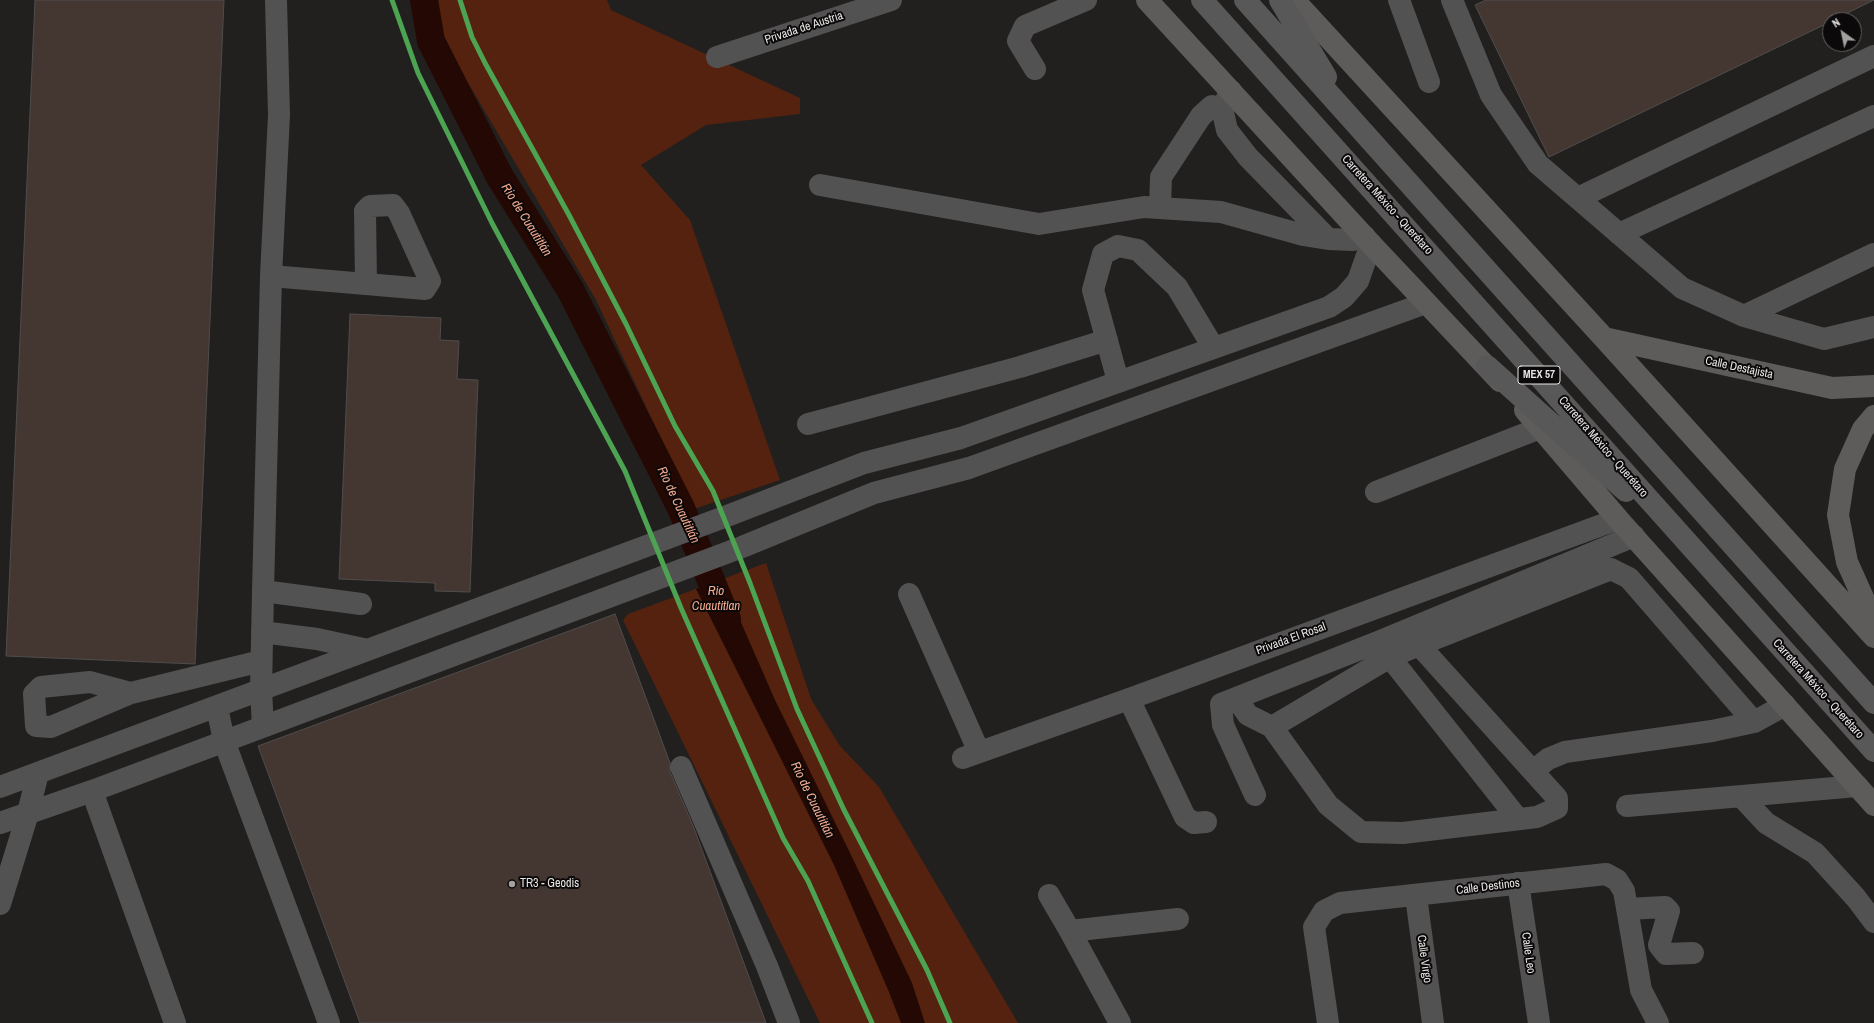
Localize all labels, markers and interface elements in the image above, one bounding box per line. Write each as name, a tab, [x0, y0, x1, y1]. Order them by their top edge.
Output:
street label: Privada de Austria	[763, 9, 845, 47]
north arrow	[1822, 12, 1862, 52]
text: N	[1829, 15, 1843, 30]
street label: Carretera México - Querétaro	[1338, 152, 1436, 258]
water label: Rio de Cuautitlán	[497, 181, 555, 259]
street label: Calle Destajista	[1704, 354, 1774, 382]
road number: MEX 57	[1518, 366, 1560, 384]
street label: Carretera México - Querétaro	[1555, 394, 1651, 500]
water label: Rio de Cuautitlán	[653, 464, 703, 546]
water label: Rio Cuautitlan	[692, 584, 740, 615]
street label: Privada El Rosal	[1254, 620, 1328, 658]
street label: Carretera México - Querétaro	[1769, 636, 1867, 742]
water label: Rio de Cuautitlán	[787, 759, 837, 841]
street label: Calle Destinos	[1455, 876, 1521, 898]
place label: TR3 - Geodis	[520, 877, 579, 891]
marker: TR3 - Geodis	[507, 879, 517, 889]
street label: Calle Leo	[1518, 931, 1538, 975]
street label: Calle Virgo	[1413, 934, 1435, 984]

